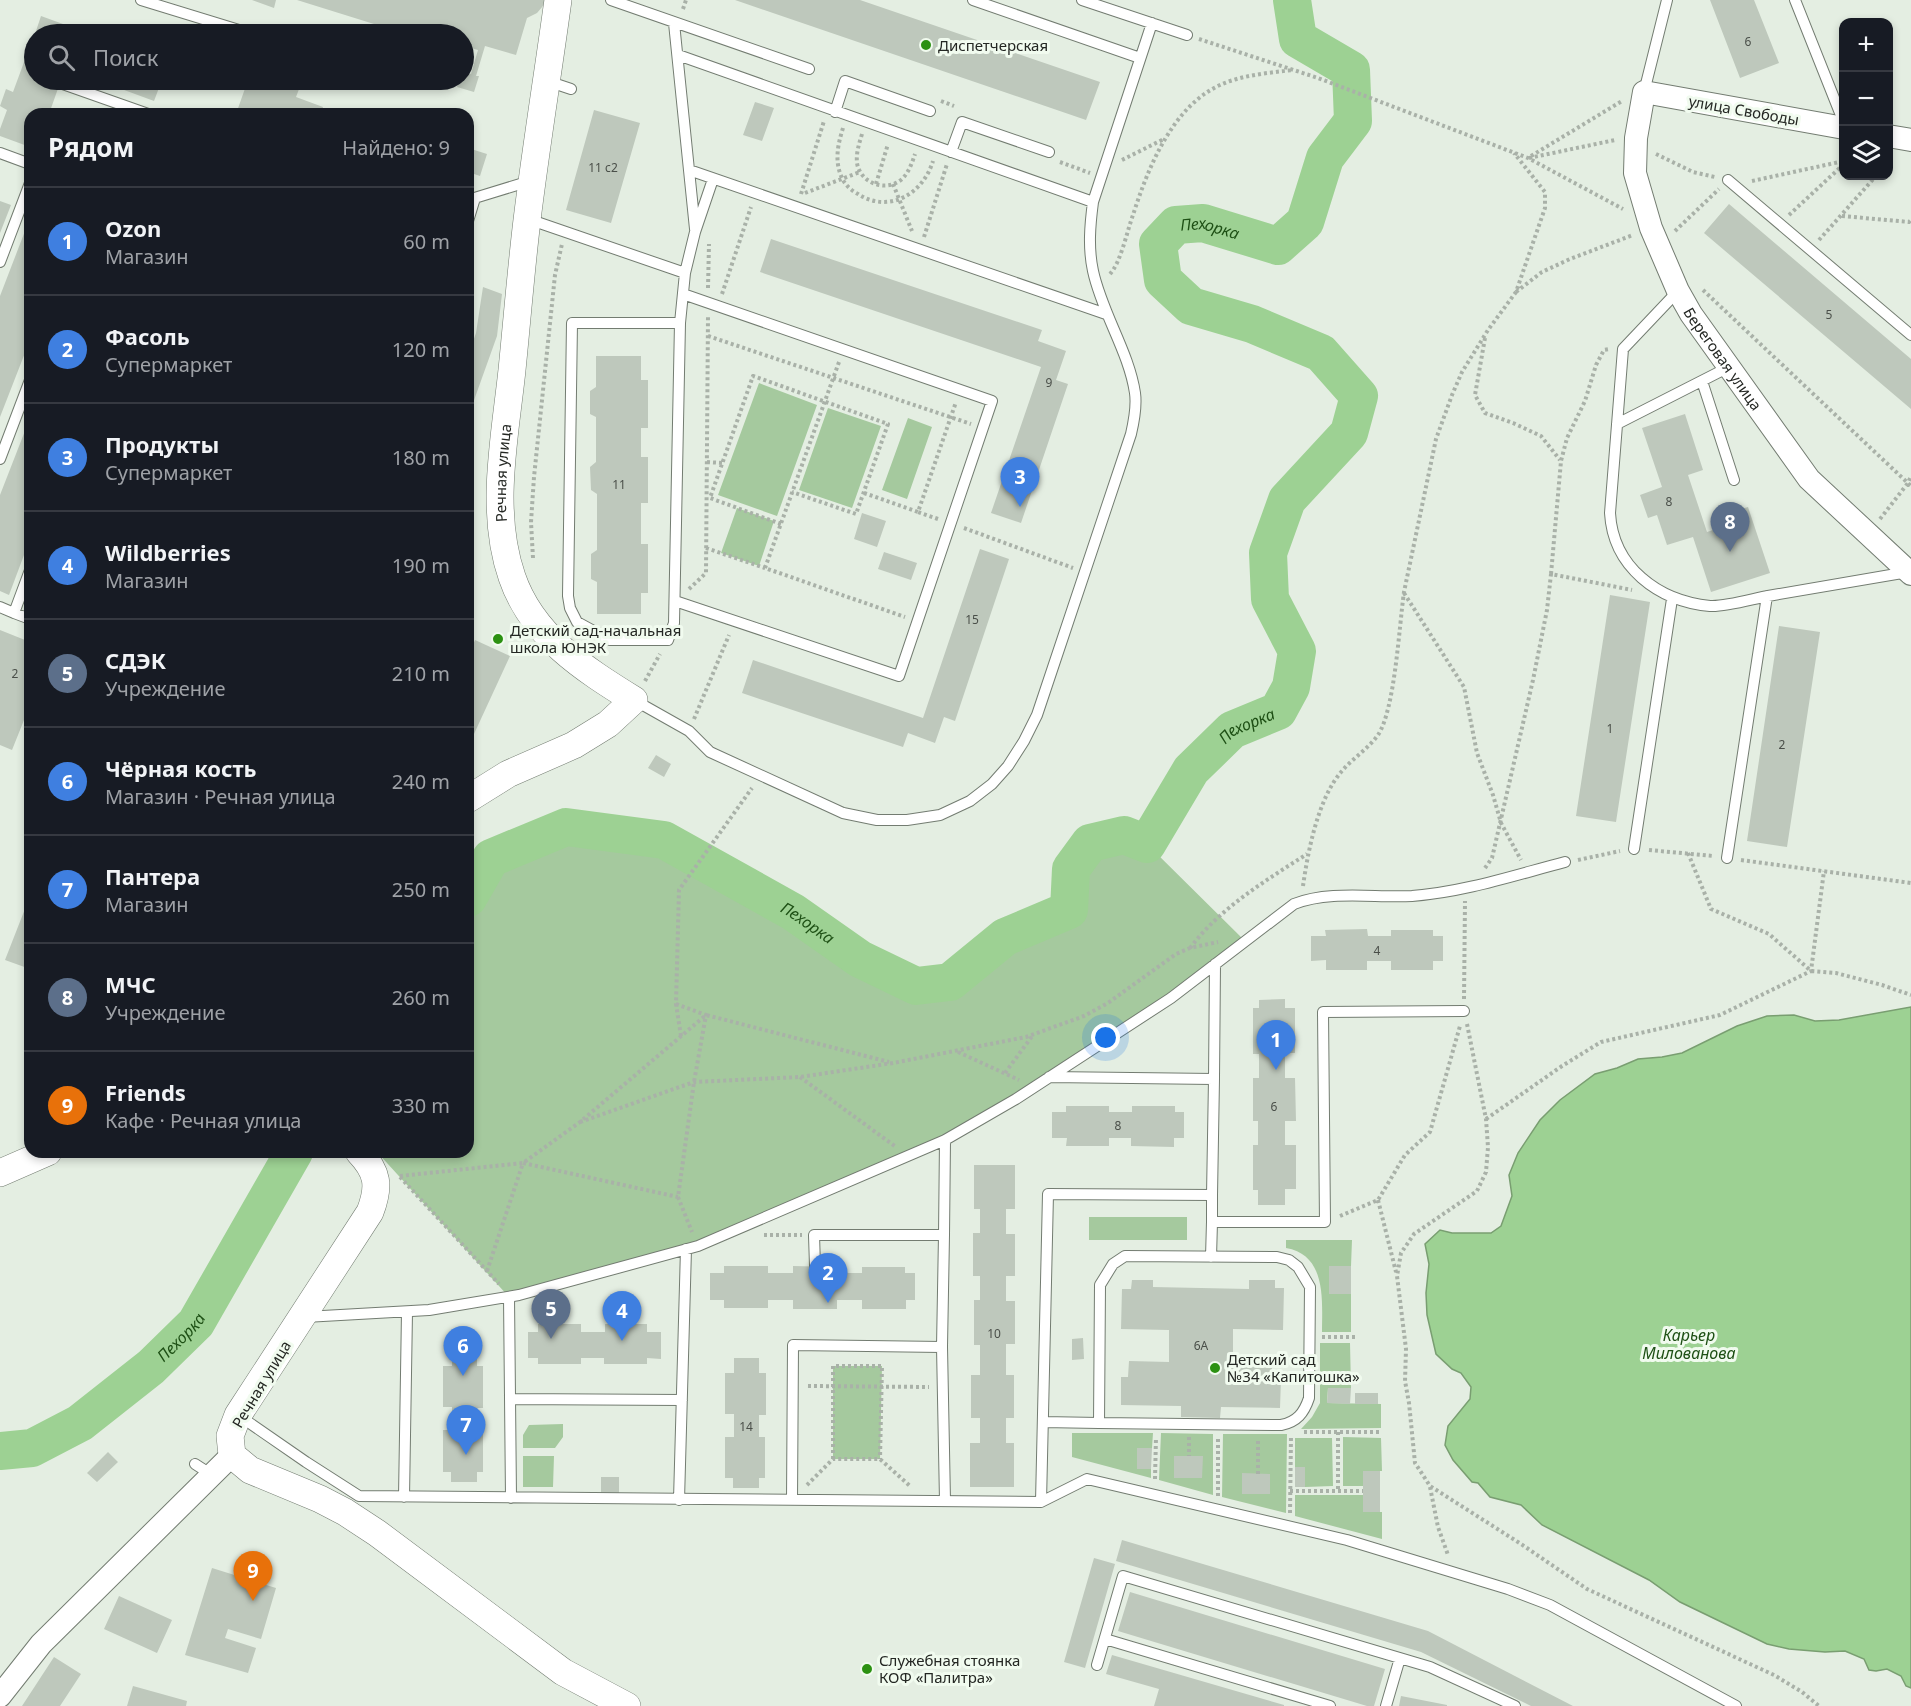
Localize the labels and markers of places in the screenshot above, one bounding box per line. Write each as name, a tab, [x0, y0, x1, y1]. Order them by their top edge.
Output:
place label: Диспетчерская	[938, 35, 1048, 55]
marker: Диспетчерская	[919, 38, 933, 52]
pin: 3	[1000, 458, 1040, 507]
pin: 8	[1710, 502, 1750, 552]
place label: Детский сад-начальная школа ЮНЭК	[510, 620, 681, 657]
marker: Детский сад-начальная школа ЮНЭК	[491, 632, 505, 646]
pin: 1	[1256, 1020, 1296, 1070]
pin: 2	[808, 1254, 848, 1303]
pin: 5	[532, 1290, 570, 1339]
pin: 4	[602, 1292, 642, 1341]
pin: 6	[444, 1326, 482, 1376]
place label: Детский сад №34 «Капитошка»	[1227, 1349, 1360, 1386]
marker: Детский сад №34 «Капитошка»	[1208, 1361, 1222, 1375]
pin: 7	[446, 1406, 486, 1455]
pin: 9	[234, 1552, 272, 1601]
place label: Служебная стоянка КОФ «Палитра»	[879, 1650, 1020, 1687]
marker: Служебная стоянка КОФ «Палитра»	[860, 1662, 874, 1676]

